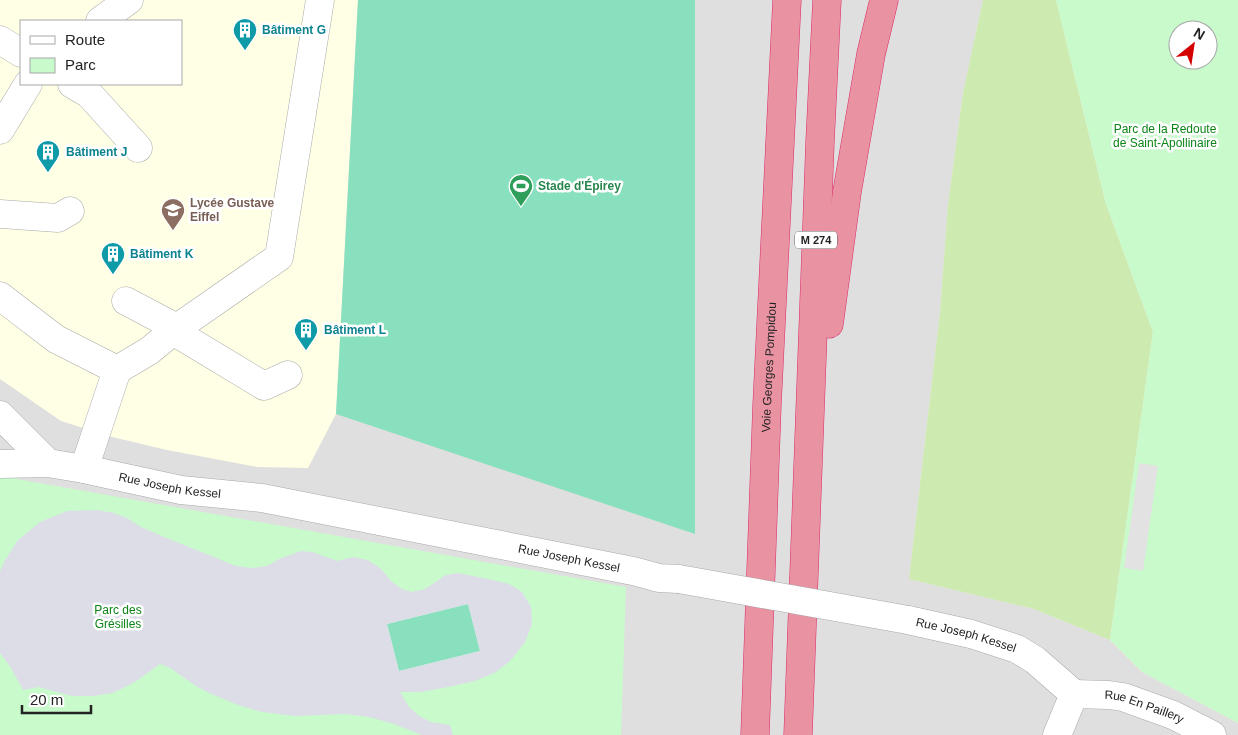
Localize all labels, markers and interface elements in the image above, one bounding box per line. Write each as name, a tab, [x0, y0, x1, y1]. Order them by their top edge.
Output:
building icon: Bâtiment G	[232, 17, 258, 51]
legend	[20, 20, 182, 85]
north arrow	[1168, 20, 1218, 70]
place label: Bâtiment G	[262, 23, 326, 37]
text: N	[1191, 24, 1208, 43]
text: Route	[65, 31, 105, 48]
text: Parc	[65, 56, 96, 73]
park label: Parc de la Redoute de Saint-Apollinaire	[1113, 122, 1217, 150]
building icon: Bâtiment J	[35, 139, 61, 173]
place label: Bâtiment J	[66, 145, 127, 159]
sports icon: Stade d'Épirey	[508, 173, 534, 207]
place label: Stade d'Épirey	[538, 178, 621, 193]
place label: Lycée Gustave Eiffel	[190, 196, 275, 224]
school or university icon: Lycée Gustave Eiffel	[160, 197, 186, 231]
road number: M 274	[795, 232, 837, 248]
building icon: Bâtiment K	[100, 241, 126, 275]
place label: Bâtiment K	[130, 247, 194, 261]
street label: Voie Georges Pompidou	[759, 302, 779, 433]
building icon: Bâtiment L	[293, 317, 319, 351]
place label: Bâtiment L	[324, 323, 386, 337]
street label: Rue Joseph Kessel	[117, 470, 222, 501]
street label: Rue Joseph Kessel	[517, 542, 621, 575]
park label: Parc des Grésilles	[94, 603, 142, 631]
street label: Rue Joseph Kessel	[915, 615, 1018, 655]
scale bar	[22, 682, 91, 714]
street label: Rue En Paillery	[1104, 688, 1186, 726]
text: 20 m	[30, 691, 63, 708]

